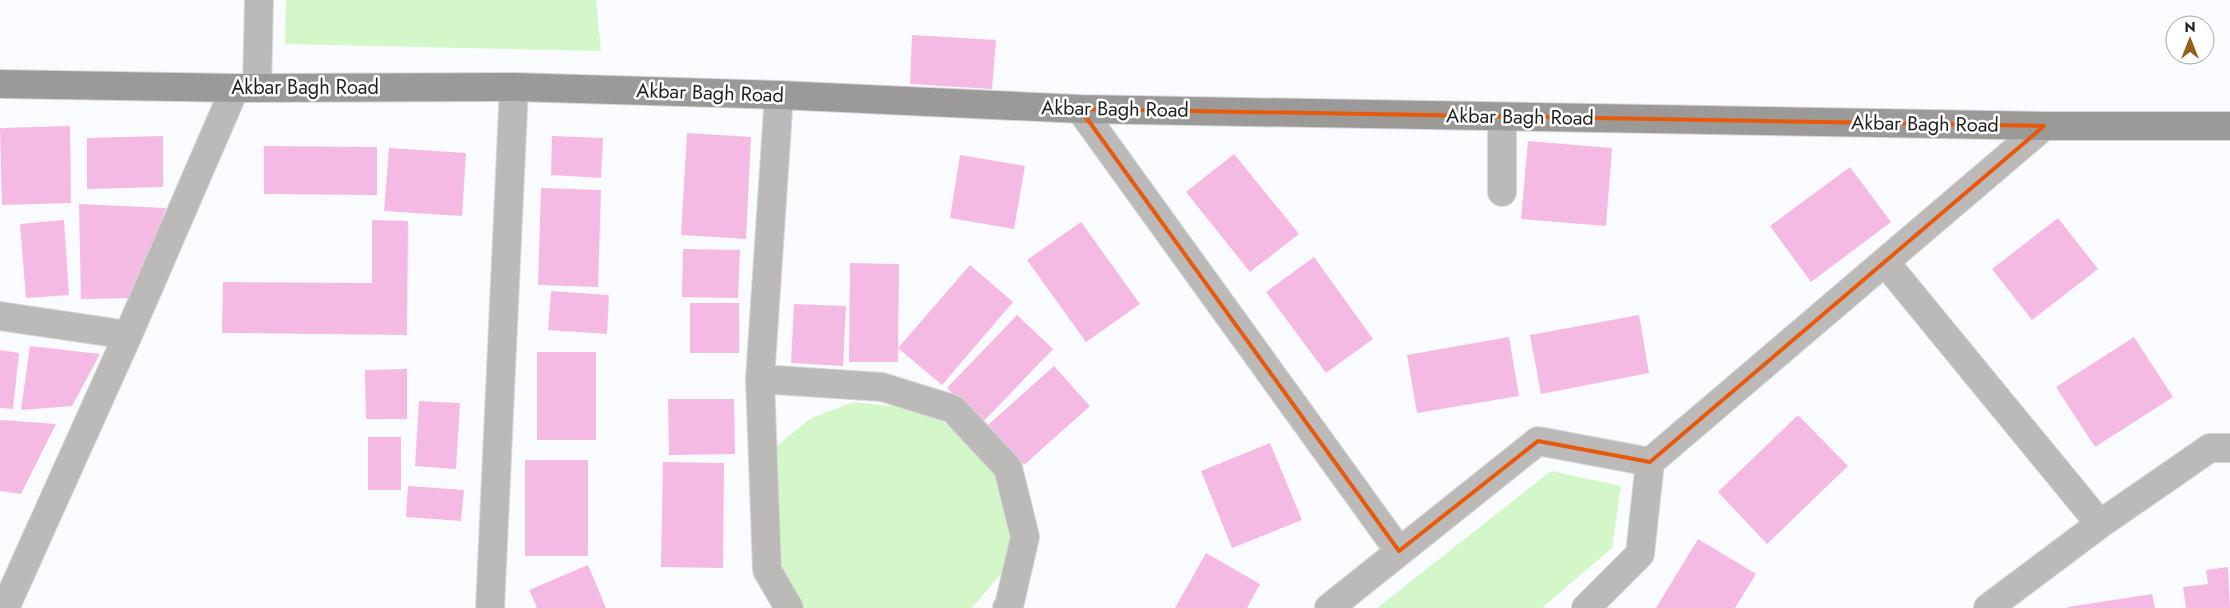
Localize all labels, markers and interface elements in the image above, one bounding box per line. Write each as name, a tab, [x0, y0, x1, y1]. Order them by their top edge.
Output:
north arrow	[2165, 15, 2215, 65]
text: N	[2184, 17, 2196, 37]
street label: Akbar Bagh Road	[231, 73, 379, 102]
street label: Akbar Bagh Road	[636, 76, 784, 110]
street label: Akbar Bagh Road	[1041, 93, 1189, 125]
street label: Akbar Bagh Road	[1446, 101, 1594, 133]
street label: Akbar Bagh Road	[1851, 108, 1999, 140]

